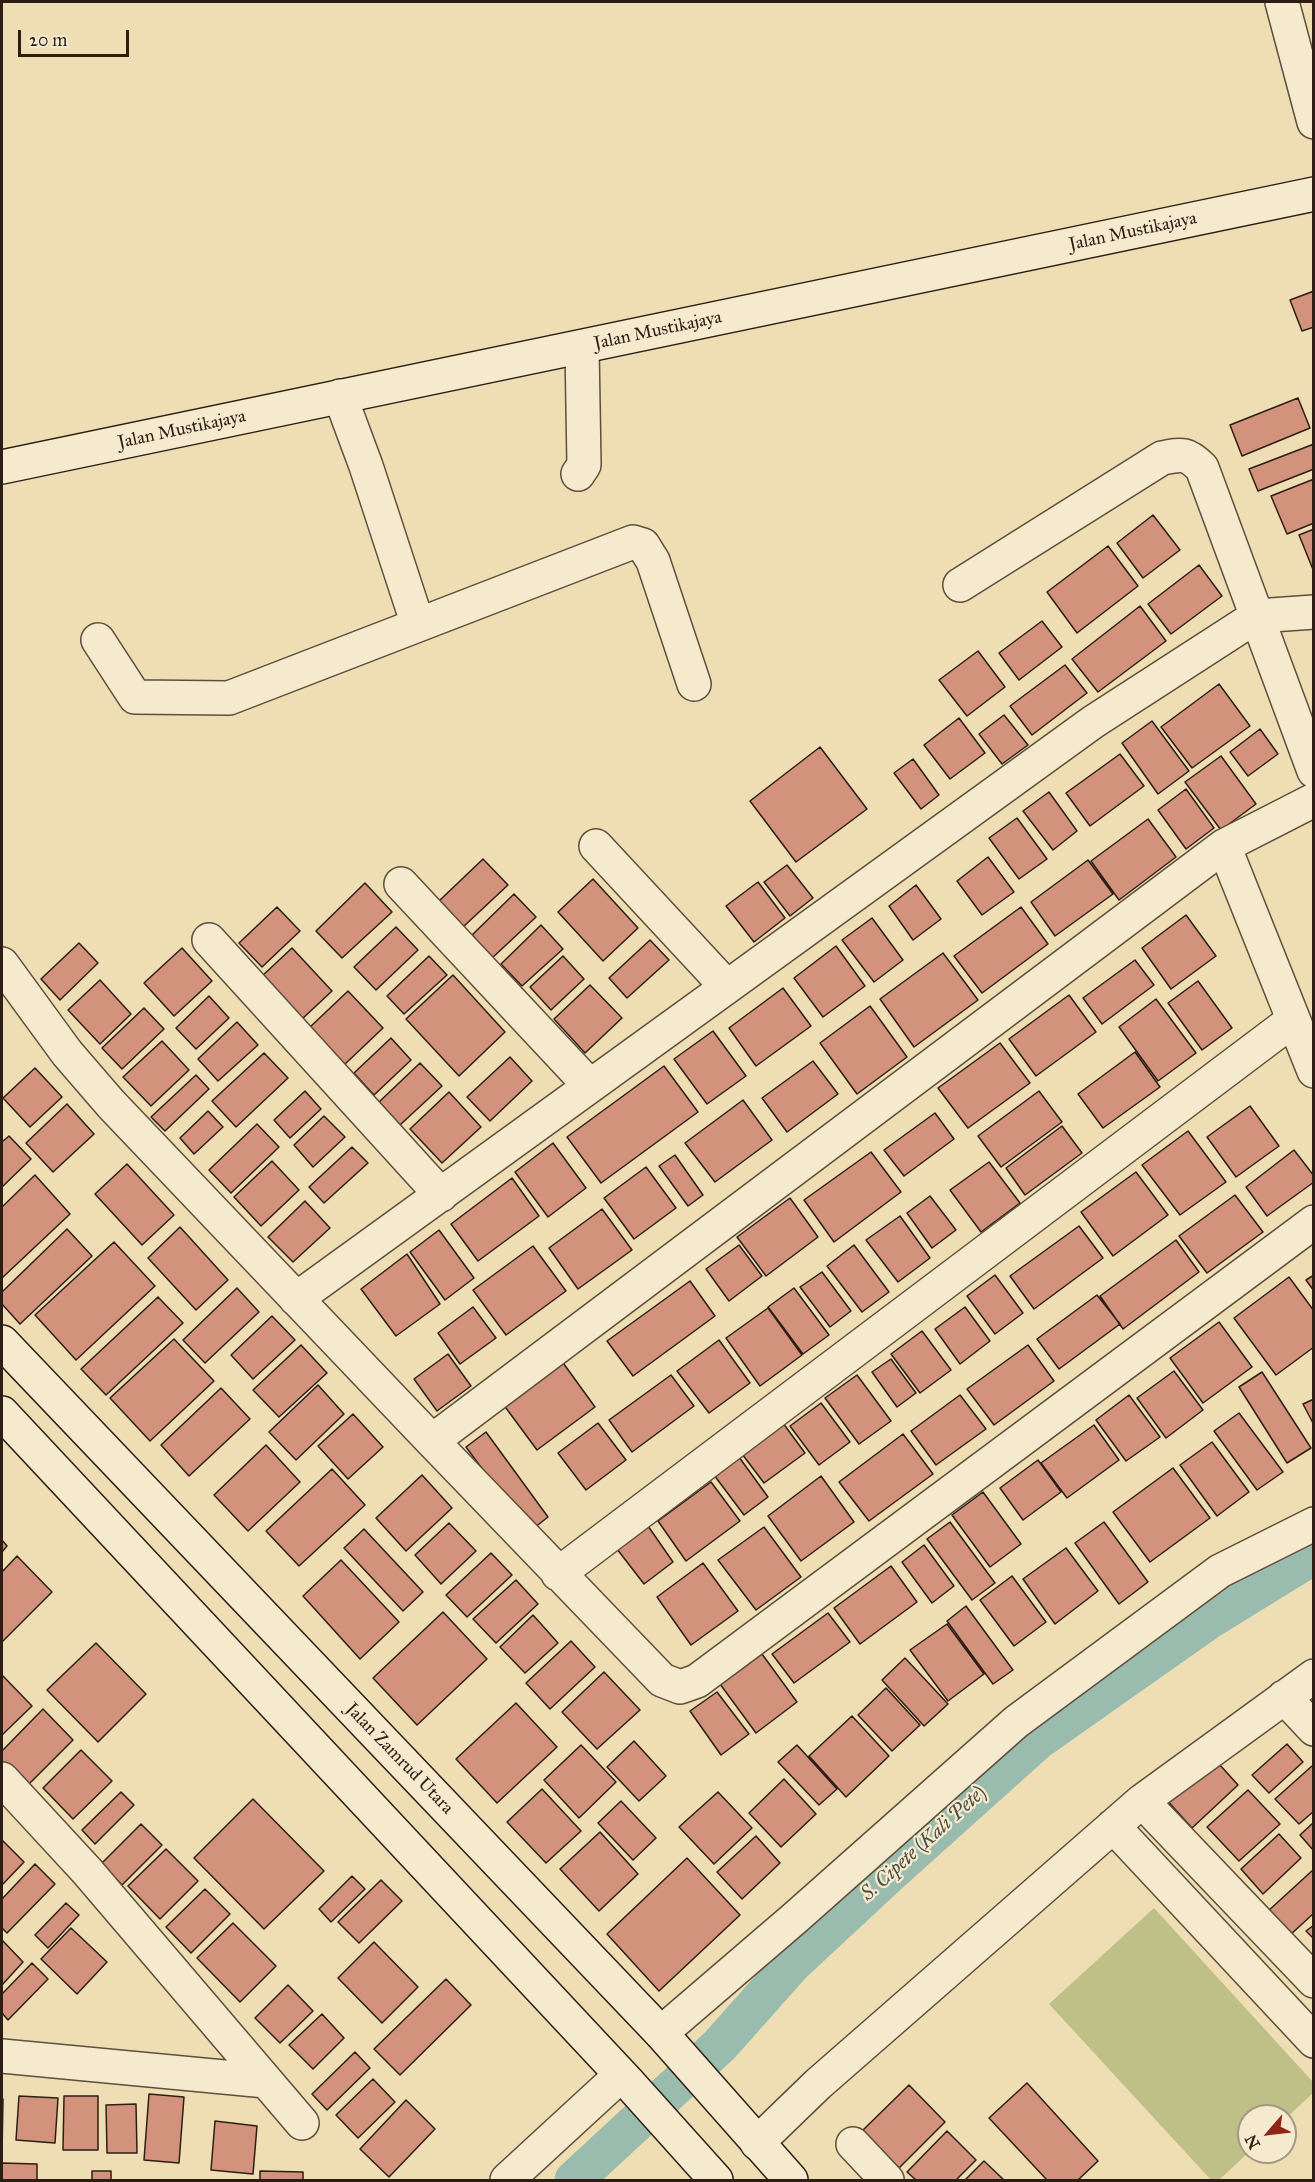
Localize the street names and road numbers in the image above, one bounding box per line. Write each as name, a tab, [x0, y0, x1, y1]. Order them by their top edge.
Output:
street label: Jalan Mustikajaya	[1067, 208, 1199, 256]
street label: Jalan Mustikajaya	[592, 307, 724, 355]
street label: Jalan Mustikajaya	[116, 406, 248, 454]
street label: Jalan Zamrud Utara	[341, 1699, 457, 1819]

